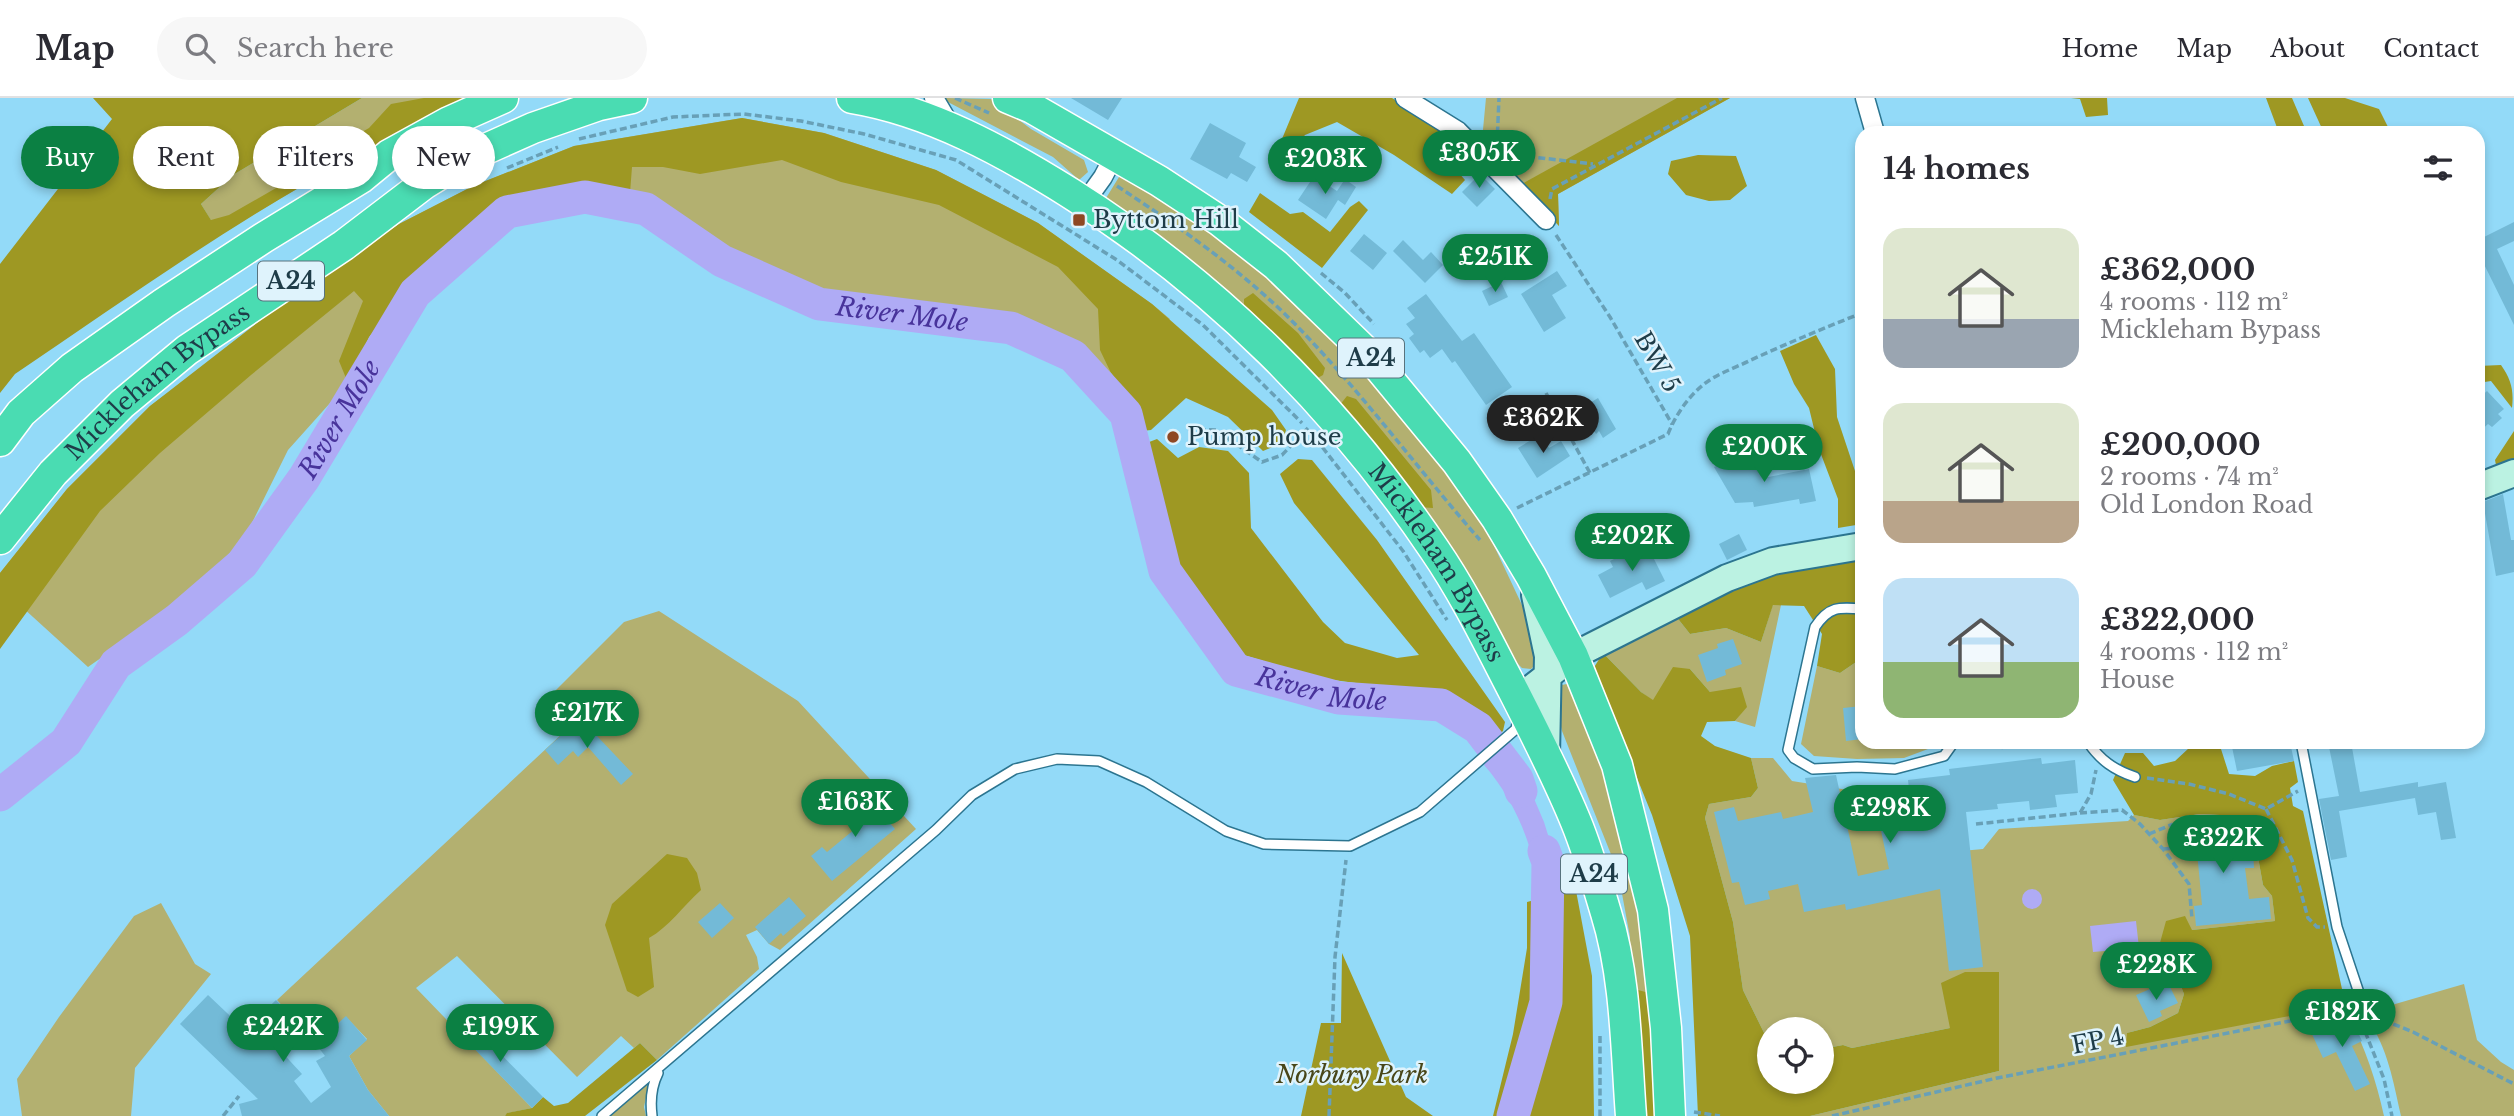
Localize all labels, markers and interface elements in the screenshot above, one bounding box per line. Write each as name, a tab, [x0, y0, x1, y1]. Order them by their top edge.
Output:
search box	[157, 17, 647, 80]
text: Map	[35, 28, 115, 69]
icon: search	[181, 29, 219, 67]
text: Search here	[237, 32, 394, 64]
text: Home	[2062, 34, 2138, 63]
text: Map	[2176, 34, 2232, 63]
text: About	[2270, 34, 2345, 63]
text: Contact	[2383, 34, 2479, 63]
chip: Buy	[21, 126, 119, 189]
chip: Rent	[133, 126, 239, 189]
chip: Filters	[253, 126, 378, 189]
chip: New	[392, 126, 495, 189]
pin: £305K	[1430, 130, 1528, 190]
pin: £203K	[1276, 136, 1374, 196]
text: £305K	[1439, 139, 1519, 167]
text: £203K	[1284, 145, 1366, 173]
icon: filters	[2419, 149, 2457, 187]
text: 14 homes	[1883, 150, 2030, 187]
place label: Byttom Hill	[1093, 205, 1239, 234]
marker: Byttom Hill	[1071, 212, 1087, 228]
pin: £251K	[1446, 234, 1544, 294]
text: £251K	[1458, 243, 1532, 271]
text: £362,000	[2100, 251, 2255, 288]
icon: home	[1939, 256, 2023, 340]
road number: A24	[258, 262, 324, 300]
text: 4 rooms · 112 m²	[2100, 288, 2288, 316]
water label: River Mole	[833, 290, 970, 338]
street label: Mickleham Bypass	[59, 297, 255, 466]
text: Mickleham Bypass	[2100, 316, 2321, 344]
street label: BW 5	[1629, 326, 1686, 397]
road number: A24	[1338, 339, 1404, 378]
water label: River Mole	[291, 354, 387, 485]
pin: £362K	[1494, 396, 1592, 455]
text: £362K	[1503, 404, 1583, 432]
place label: Pump house	[1187, 422, 1341, 451]
pin: £200K	[1715, 424, 1813, 484]
text: £200,000	[2100, 426, 2261, 463]
marker: Pump house	[1165, 429, 1181, 445]
icon: home	[1939, 431, 2023, 515]
text: £200K	[1722, 433, 1806, 461]
street label: Mickleham Bypass	[1362, 457, 1511, 667]
text: 2 rooms · 74 m²	[2100, 463, 2279, 491]
text: Old London Road	[2100, 491, 2313, 519]
pin: £202K	[1583, 514, 1681, 573]
text: £202K	[1591, 522, 1673, 550]
text: £322,000	[2100, 601, 2255, 638]
icon: home	[1939, 606, 2023, 690]
text: 4 rooms · 112 m²	[2100, 638, 2288, 666]
water label: River Mole	[1252, 660, 1388, 717]
text: House	[2100, 666, 2175, 694]
pin: £217K	[538, 690, 636, 750]
text: £217K	[551, 699, 623, 727]
pin: £163K	[806, 780, 904, 839]
pin: £298K	[1841, 786, 1939, 845]
text: £163K	[817, 788, 893, 816]
text: £298K	[1850, 794, 1930, 822]
pin: £322K	[2174, 816, 2272, 875]
text: £322K	[2183, 824, 2263, 852]
road number: A24	[1561, 854, 1627, 894]
pin: £228K	[2107, 942, 2205, 1002]
text: £228K	[2116, 951, 2196, 979]
pin: £182K	[2293, 990, 2391, 1049]
text: £182K	[2305, 998, 2379, 1026]
pin: £242K	[234, 1004, 332, 1064]
pin: £199K	[451, 1004, 549, 1064]
text: £242K	[243, 1013, 323, 1041]
text: £199K	[462, 1013, 538, 1041]
map controls	[1757, 1017, 1834, 1094]
button: locate	[1757, 1017, 1834, 1094]
street label: FP 4	[2069, 1021, 2127, 1060]
park label: Norbury Park	[1275, 1060, 1428, 1089]

